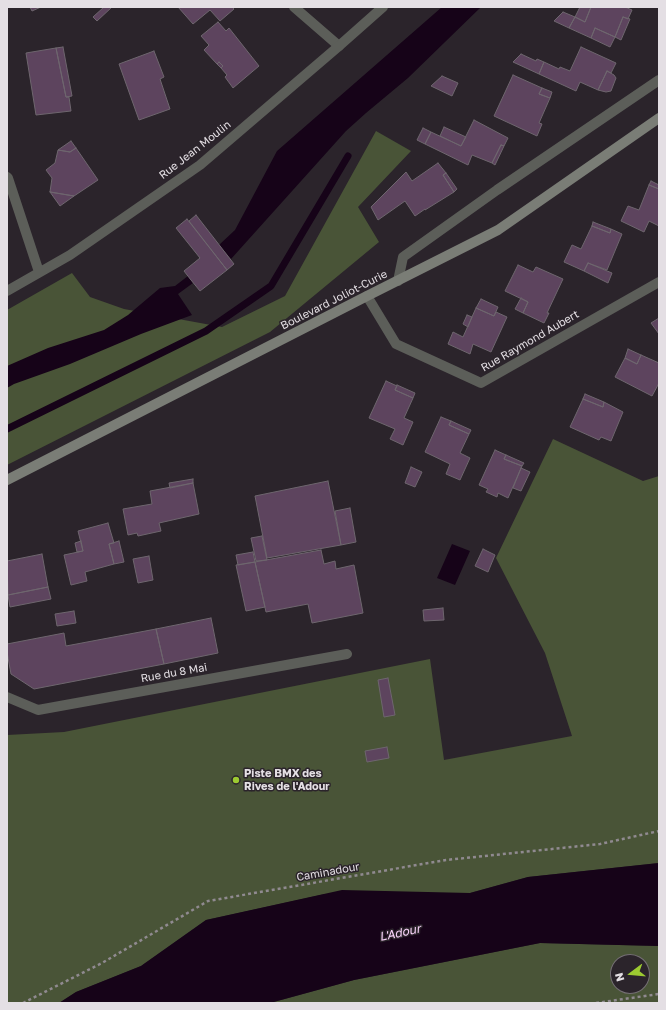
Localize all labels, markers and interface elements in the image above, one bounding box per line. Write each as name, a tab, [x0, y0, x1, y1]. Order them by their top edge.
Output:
street label: Rue Jean Moulin	[157, 118, 233, 182]
street label: Boulevard Joliot-Curie	[279, 267, 389, 333]
street label: Rue Raymond Aubert	[479, 308, 581, 374]
street label: Rue du 8 Mai	[140, 661, 208, 685]
place label: Piste BMX des Rives de l'Adour	[244, 767, 330, 793]
marker: Piste BMX des Rives de l'Adour	[231, 775, 241, 785]
street label: Caminadour	[296, 860, 360, 884]
water label: L'Adour	[378, 922, 422, 944]
north arrow	[610, 954, 650, 994]
text: N	[612, 971, 626, 983]

